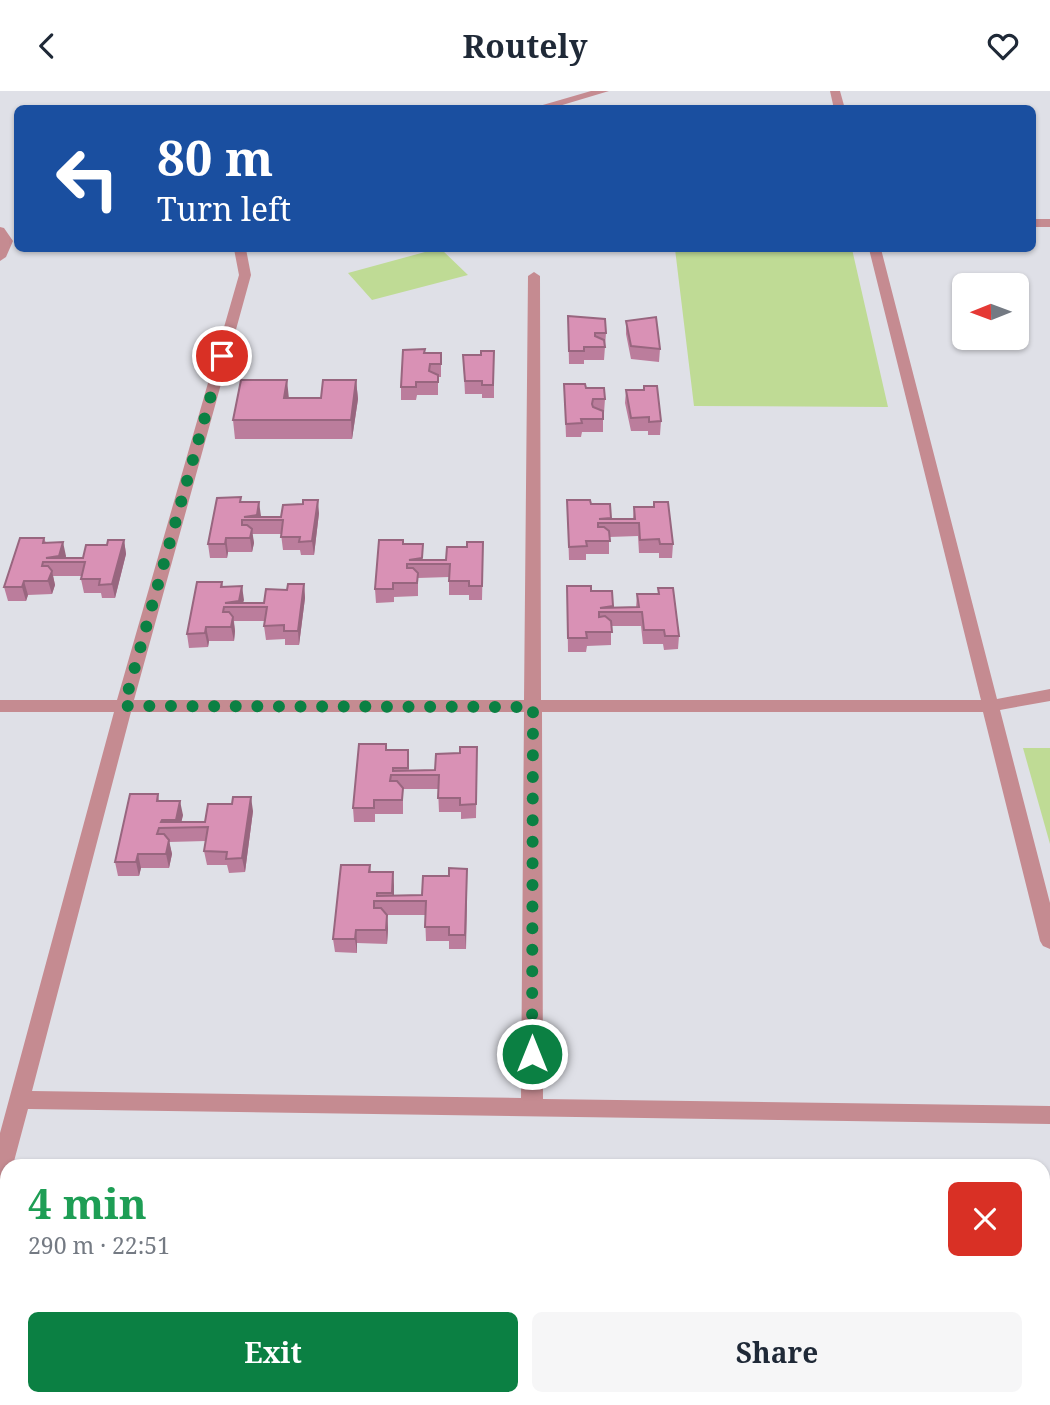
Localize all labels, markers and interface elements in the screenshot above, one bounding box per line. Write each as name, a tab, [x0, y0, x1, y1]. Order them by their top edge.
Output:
text: Routely	[463, 24, 587, 67]
icon: back	[28, 27, 66, 65]
icon: heart	[984, 27, 1022, 65]
text: 80 m	[157, 124, 273, 190]
icon: left	[42, 133, 133, 224]
text: Turn left	[157, 187, 291, 230]
north arrow	[952, 273, 1029, 350]
map controls	[952, 273, 1029, 350]
pin	[192, 326, 252, 386]
icon: arrive	[203, 337, 241, 375]
position arrow	[495, 1017, 569, 1091]
text: 4 min	[28, 1174, 147, 1231]
button: close	[948, 1182, 1022, 1256]
text: 290 m · 22:51	[28, 1229, 170, 1261]
button: Exit	[28, 1312, 518, 1392]
button: Share	[532, 1312, 1022, 1392]

